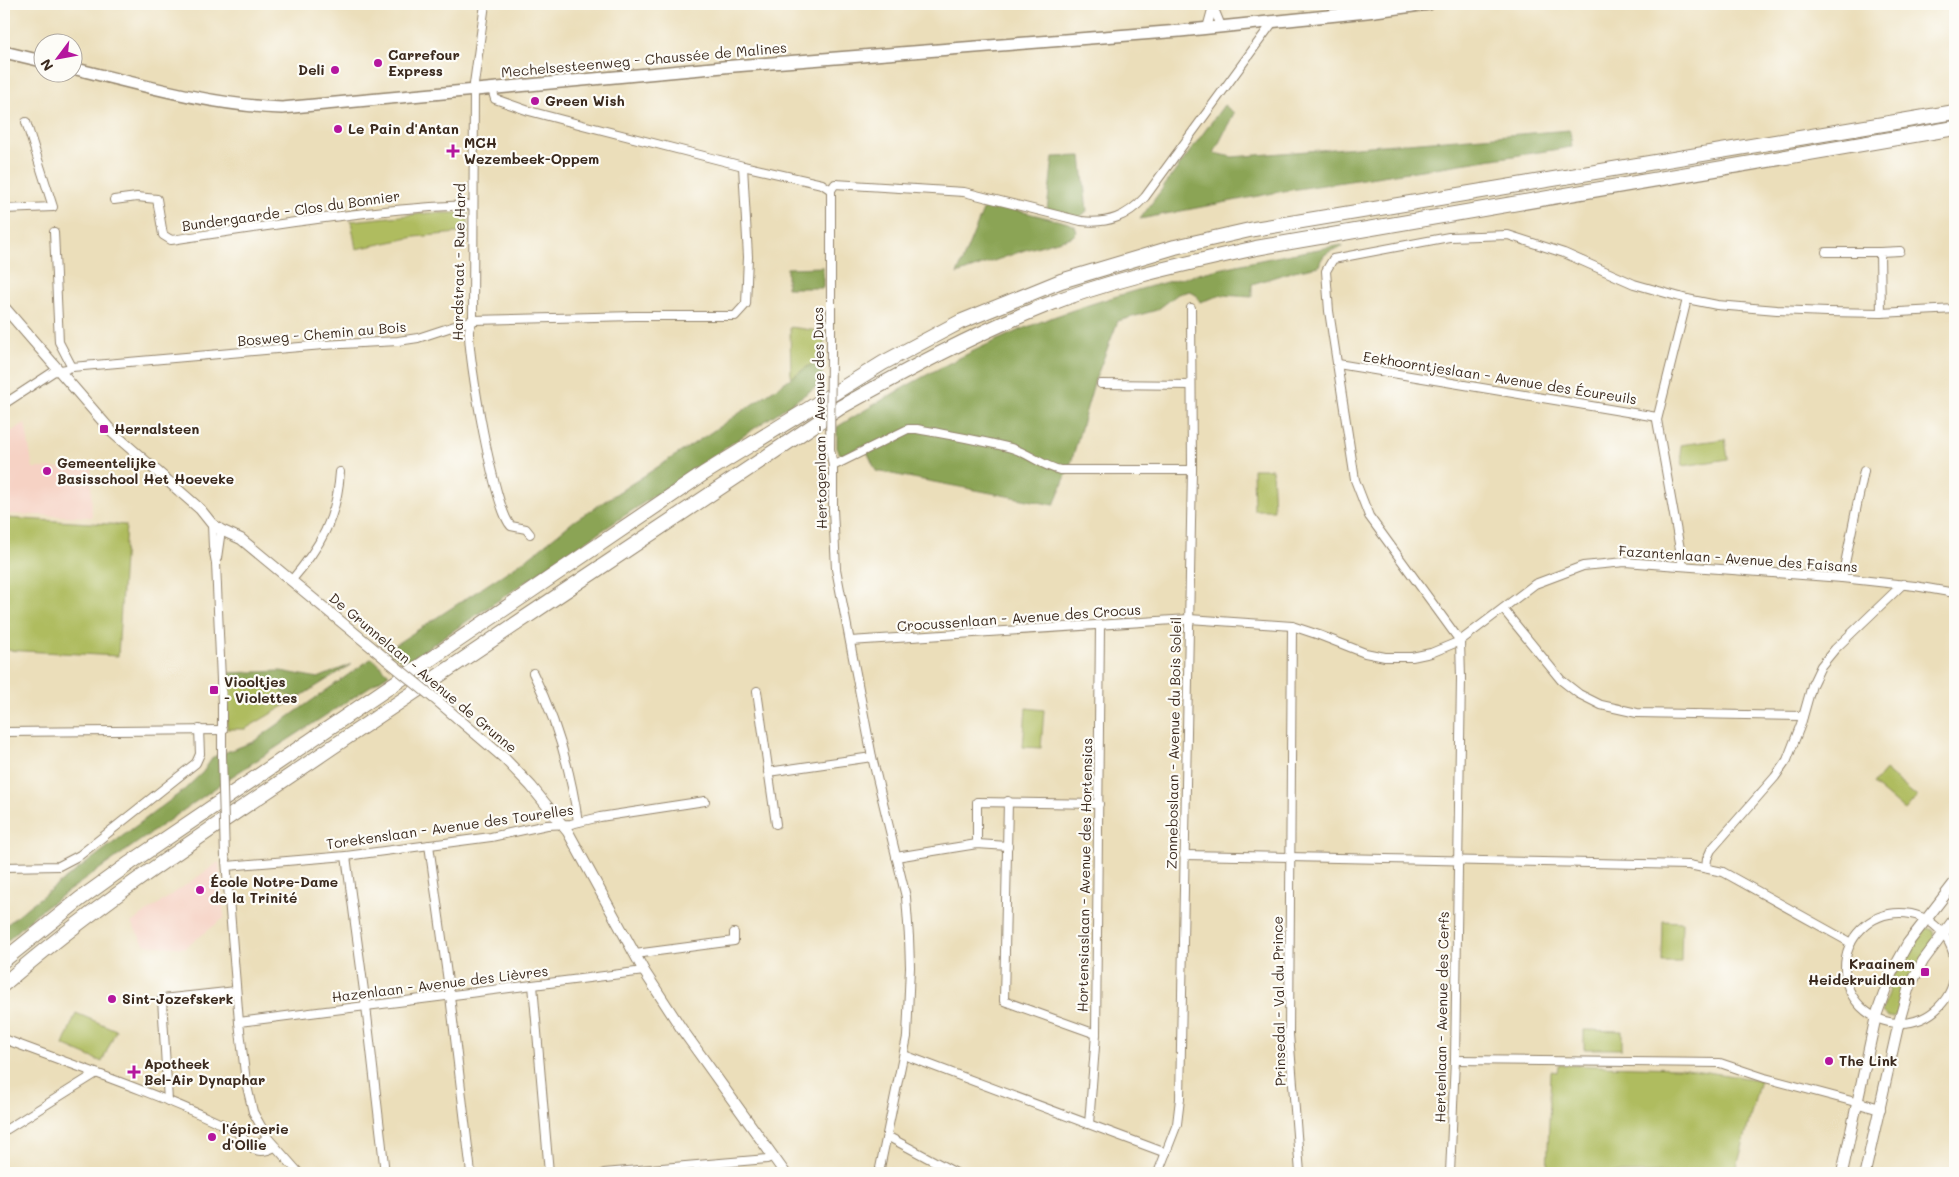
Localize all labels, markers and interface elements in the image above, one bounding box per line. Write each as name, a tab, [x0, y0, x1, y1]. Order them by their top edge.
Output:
north arrow	[32, 32, 82, 82]
street label: Mechelsesteenweg - Chaussée de Malines	[500, 38, 788, 81]
place label: Carrefour Express	[388, 45, 460, 80]
text: N	[36, 56, 57, 75]
marker: Carrefour Express	[372, 57, 384, 69]
place label: Deli	[298, 60, 325, 79]
marker: Deli	[329, 64, 341, 76]
place label: Green Wish	[545, 91, 625, 110]
marker: Green Wish	[529, 95, 541, 107]
place label: Le Pain d'Antan	[348, 119, 459, 138]
marker: Le Pain d'Antan	[332, 123, 344, 135]
place label: MCH Wezembeek-Oppem	[464, 133, 599, 168]
marker: MCH Wezembeek-Oppem	[446, 144, 460, 158]
street label: Hardstraat - Rue Hard	[448, 183, 469, 341]
street label: Bundergaarde - Clos du Bonnier	[181, 186, 401, 235]
street label: Hertogenlaan - Avenue des Ducs	[808, 307, 831, 529]
street label: Bosweg - Chemin au Bois	[237, 317, 407, 350]
street label: Eekhoorntjeslaan - Avenue des Écureuils	[1362, 346, 1638, 409]
place label: Hernalsteen	[114, 419, 199, 438]
marker: Hernalsteen	[98, 423, 110, 435]
place label: Gemeentelijke Basisschool Het Hoeveke	[57, 453, 234, 488]
marker: Gemeentelijke Basisschool Het Hoeveke	[41, 465, 53, 477]
street label: Fazantenlaan - Avenue des Faisans	[1618, 541, 1858, 576]
street label: De Grunnelaan - Avenue de Grunne	[325, 588, 521, 757]
street label: Crocussenlaan - Avenue des Crocus	[896, 599, 1142, 636]
street label: Zonneboslaan - Avenue du Bois Soleil	[1162, 617, 1185, 869]
place label: Viooltjes - Violettes	[224, 672, 297, 707]
marker: Viooltjes - Violettes	[208, 684, 220, 696]
street label: Hortensiaslaan - Avenue des Hortensias	[1073, 738, 1096, 1012]
street label: Torekenslaan - Avenue des Tourelles	[325, 800, 575, 853]
place label: École Notre-Dame de la Trinité	[210, 872, 338, 907]
marker: École Notre-Dame de la Trinité	[194, 884, 206, 896]
street label: Hertenlaan - Avenue des Cerfs	[1430, 911, 1453, 1123]
street label: Prinsedal - Val du Prince	[1268, 916, 1289, 1086]
place label: Kraainem Heidekruidlaan	[1808, 954, 1915, 989]
street label: Hazenlaan - Avenue des Lièvres	[331, 961, 549, 1006]
marker: Kraainem Heidekruidlaan	[1919, 966, 1931, 978]
place label: Sint-Jozefskerk	[122, 989, 233, 1008]
marker: Sint-Jozefskerk	[106, 993, 118, 1005]
place label: The Link	[1839, 1051, 1897, 1070]
place label: Apotheek Bel-Air Dynaphar	[144, 1054, 265, 1089]
marker: The Link	[1823, 1055, 1835, 1067]
marker: Apotheek Bel-Air Dynaphar	[128, 1066, 140, 1078]
place label: l'épicerie d'Ollie	[222, 1119, 289, 1154]
marker: l'épicerie d'Ollie	[206, 1131, 218, 1143]

